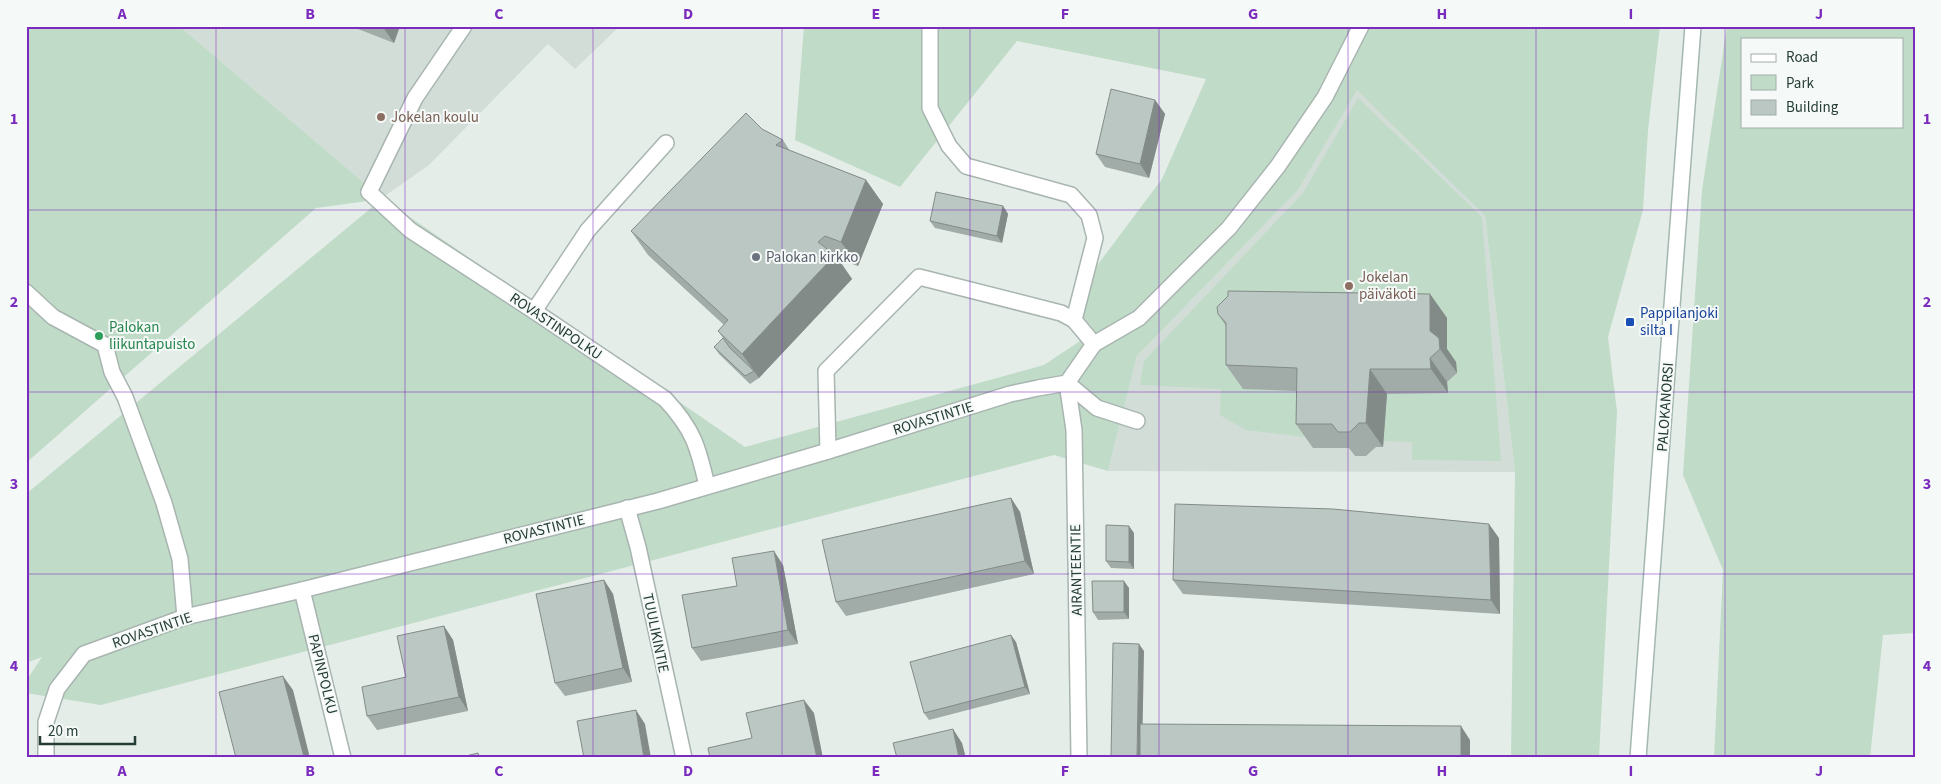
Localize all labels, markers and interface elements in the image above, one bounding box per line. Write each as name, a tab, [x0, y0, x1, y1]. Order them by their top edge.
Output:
text: A	[116, 3, 127, 25]
text: B	[305, 3, 315, 25]
text: C	[494, 3, 504, 25]
text: D	[683, 3, 693, 25]
text: E	[872, 3, 880, 25]
text: F	[1061, 3, 1069, 25]
text: G	[1248, 3, 1258, 25]
text: H	[1437, 3, 1447, 25]
text: I	[1629, 3, 1633, 25]
text: J	[1815, 3, 1823, 25]
legend	[1741, 38, 1904, 128]
text: Road	[1786, 47, 1818, 68]
text: Park	[1786, 73, 1815, 94]
text: Building	[1786, 97, 1839, 118]
place label: Jokelan koulu	[391, 107, 479, 128]
text: 1	[10, 108, 18, 130]
text: 1	[1923, 108, 1931, 130]
marker: Jokelan koulu	[375, 111, 387, 123]
place label: Palokan kirkko	[766, 247, 858, 268]
marker: Palokan kirkko	[750, 251, 762, 263]
place label: Jokelan päiväkoti	[1359, 267, 1416, 305]
marker: Jokelan päiväkoti	[1343, 280, 1355, 292]
street label: ROVASTINPOLKU	[505, 288, 606, 365]
text: 2	[10, 291, 18, 313]
text: 2	[1923, 291, 1931, 313]
place label: Pappilanjoki silta I	[1640, 303, 1718, 341]
marker: Pappilanjoki silta I	[1624, 316, 1636, 328]
place label: Palokan liikuntapuisto	[109, 317, 195, 355]
marker: Palokan liikuntapuisto	[93, 330, 105, 342]
street label: PALOKANORSI	[1652, 362, 1679, 452]
street label: ROVASTINTIE	[890, 396, 976, 441]
text: 3	[10, 473, 18, 495]
text: 3	[1923, 473, 1931, 495]
street label: ROVASTINTIE	[501, 509, 587, 550]
street label: AIRANTEENTIE	[1065, 524, 1088, 616]
street label: TUULIKINTIE	[637, 591, 674, 675]
street label: ROVASTINTIE	[109, 607, 195, 654]
street label: PAPINPOLKU	[302, 632, 343, 716]
text: 4	[10, 655, 19, 677]
text: 4	[1923, 655, 1932, 677]
scale bar	[40, 714, 135, 746]
text: 20 m	[48, 721, 78, 742]
text: A	[116, 760, 127, 782]
text: B	[305, 760, 315, 782]
text: C	[494, 760, 504, 782]
text: D	[683, 760, 693, 782]
text: E	[872, 760, 880, 782]
text: F	[1061, 760, 1069, 782]
text: G	[1248, 760, 1258, 782]
text: H	[1437, 760, 1447, 782]
text: I	[1629, 760, 1633, 782]
text: J	[1815, 760, 1823, 782]

